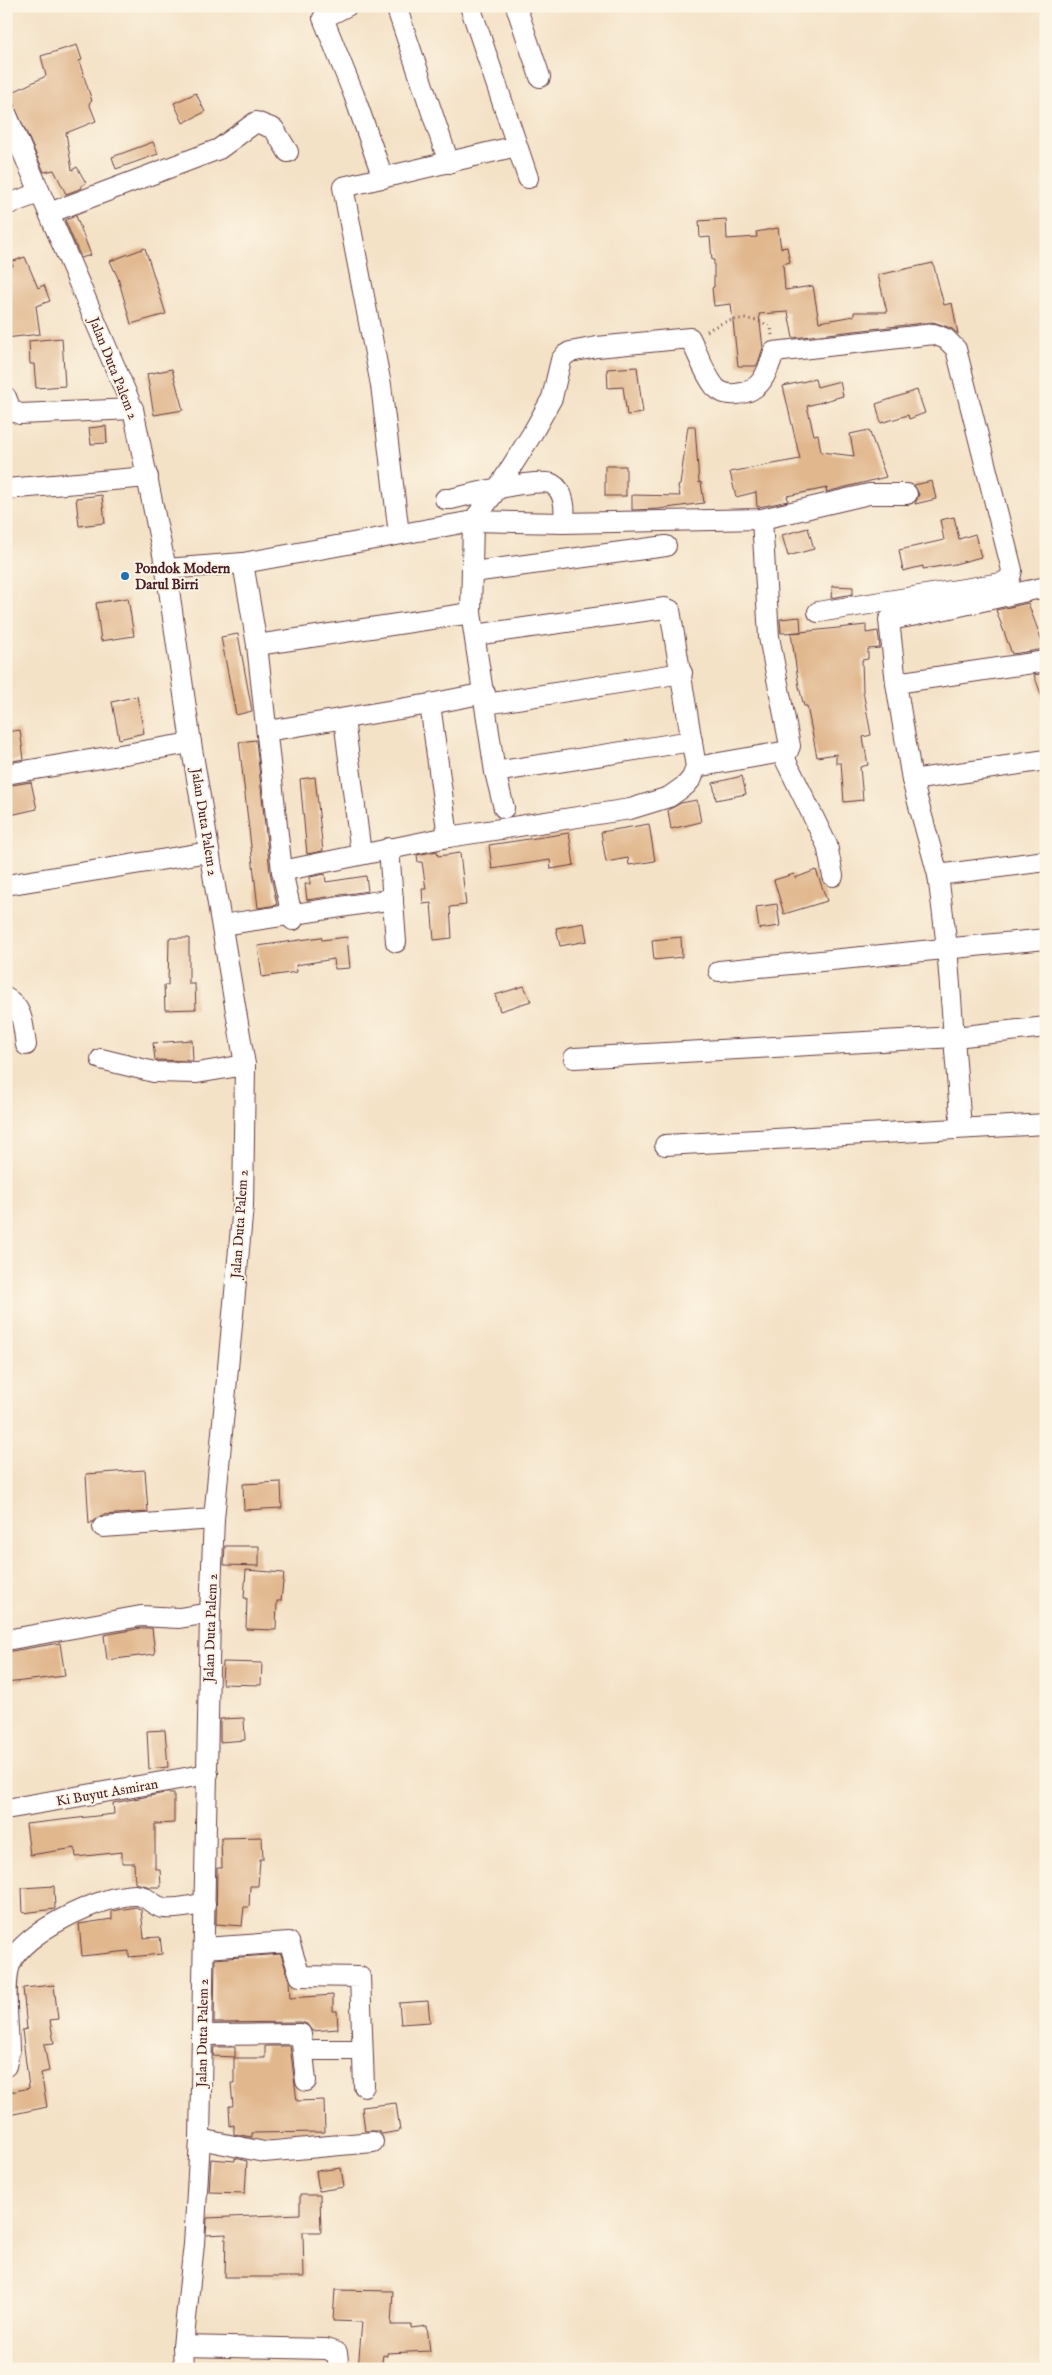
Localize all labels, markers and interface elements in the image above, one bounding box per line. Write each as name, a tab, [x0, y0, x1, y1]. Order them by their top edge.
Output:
street label: Jalan Duta Palem 2	[84, 313, 142, 423]
place label: Pondok Modern Darul Birri	[135, 560, 231, 594]
marker: Pondok Modern Darul Birri	[119, 570, 131, 582]
street label: Jalan Duta Palem 2	[186, 765, 221, 878]
street label: Jalan Duta Palem 2	[227, 1169, 253, 1281]
street label: Jalan Duta Palem 2	[200, 1573, 222, 1685]
street label: Ki Buyut Asmiran	[55, 1775, 160, 1811]
street label: Jalan Duta Palem 2	[193, 1978, 213, 2090]

